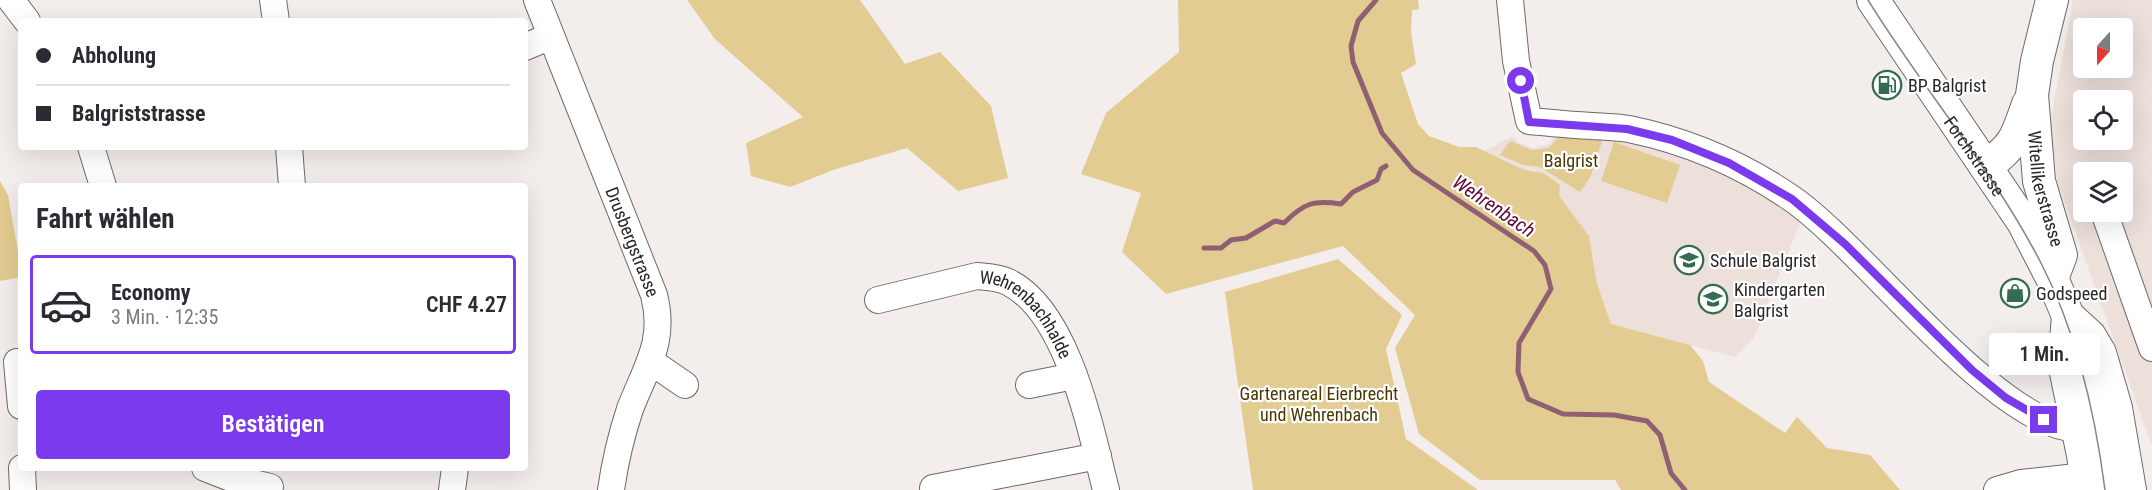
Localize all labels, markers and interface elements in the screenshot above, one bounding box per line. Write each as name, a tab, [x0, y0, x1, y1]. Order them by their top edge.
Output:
north arrow	[2073, 18, 2133, 78]
map controls	[2073, 18, 2133, 222]
text: Abholung	[72, 43, 156, 68]
route start	[1507, 67, 1534, 94]
fuel station icon: BP Balgrist	[1871, 69, 1903, 101]
place label: BP Balgrist	[1908, 75, 1987, 96]
button: locate	[2073, 90, 2133, 150]
text: Balgriststrasse	[72, 101, 205, 126]
street label: Forchstrasse	[1940, 112, 2009, 200]
street label: Witellikerstrasse	[2024, 130, 2068, 249]
park label: Balgrist	[1544, 150, 1598, 171]
button: layers	[2073, 162, 2133, 222]
water label: Wehrenbach	[1448, 170, 1540, 242]
street label: Drusbergstrasse	[602, 184, 664, 300]
text: Fahrt wählen	[36, 203, 175, 235]
school or university icon: Schule Balgrist	[1673, 244, 1705, 276]
place label: Schule Balgrist	[1710, 250, 1816, 271]
street label: Wehrenbachhalde	[979, 266, 1077, 361]
shop icon: Godspeed	[1999, 277, 2031, 309]
icon: car	[39, 278, 93, 332]
place label: Kindergarten Balgrist	[1734, 279, 1825, 321]
text: Economy	[111, 280, 191, 305]
school or university icon: Kindergarten Balgrist	[1697, 283, 1729, 315]
place label: Godspeed	[2036, 283, 2108, 304]
text: CHF 4.27	[426, 292, 507, 317]
text: 3 Min. · 12:35	[111, 305, 218, 329]
callout: 1 Min.	[1988, 333, 2100, 375]
text: 1 Min.	[2019, 342, 2070, 366]
park label: Gartenareal Eierbrecht und Wehrenbach	[1240, 383, 1398, 425]
button: Bestätigen	[36, 390, 510, 459]
route end	[2030, 406, 2057, 433]

